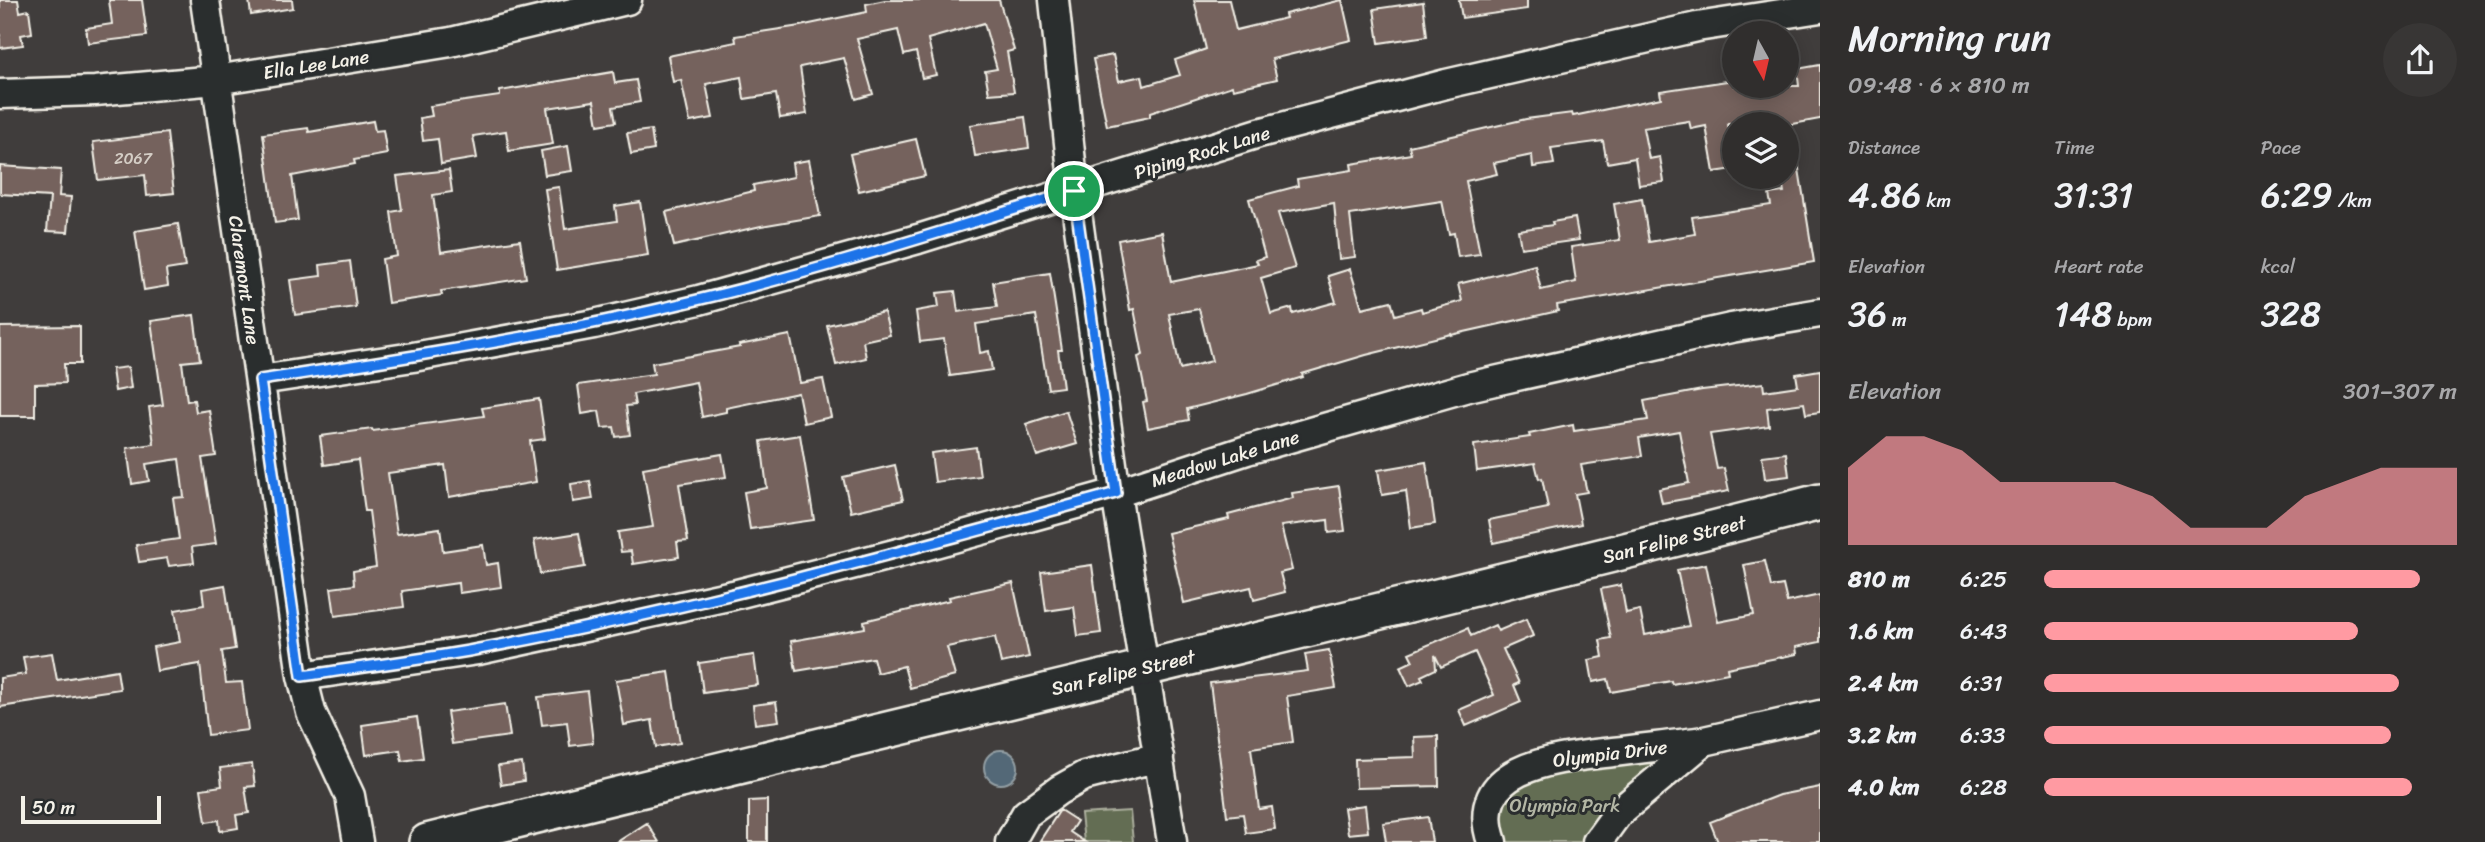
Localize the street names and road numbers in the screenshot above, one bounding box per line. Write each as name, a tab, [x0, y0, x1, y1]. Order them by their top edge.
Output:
street label: Ella Lee Lane	[261, 40, 372, 89]
street label: Piping Rock Lane	[1130, 116, 1274, 189]
street label: Claremont Lane	[219, 213, 270, 347]
street label: Meadow Lake Lane	[1147, 420, 1304, 497]
street label: San Felipe Street	[1599, 505, 1751, 573]
street label: San Felipe Street	[1048, 640, 1200, 705]
street label: Olympia Drive	[1551, 730, 1669, 777]

